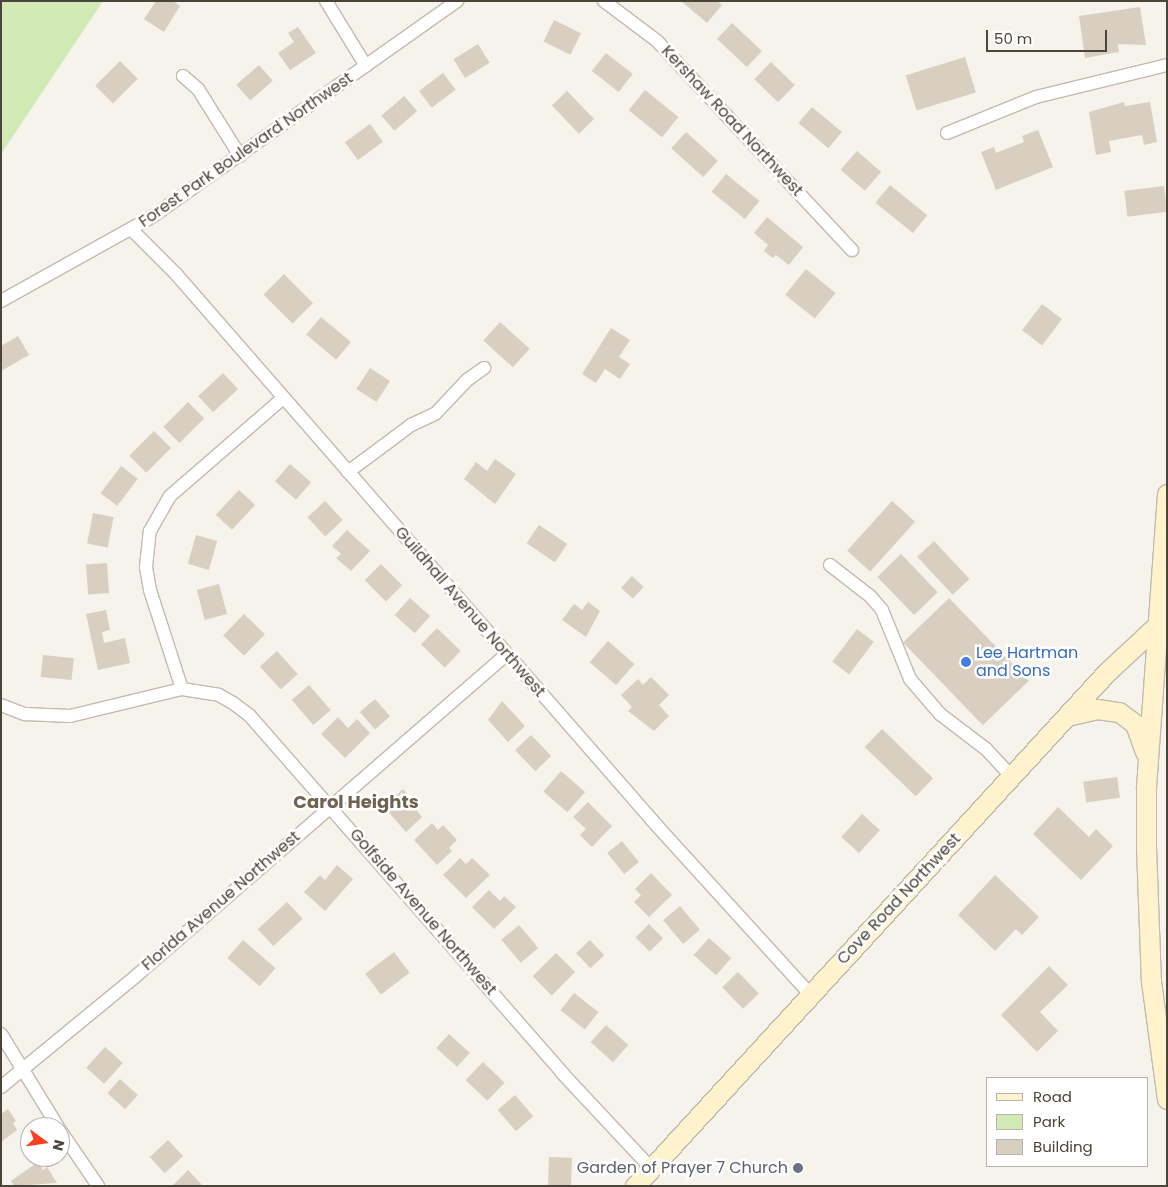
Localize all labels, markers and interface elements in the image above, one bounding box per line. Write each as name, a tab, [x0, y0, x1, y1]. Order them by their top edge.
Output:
scale bar	[988, 20, 1109, 52]
text: 50 m	[994, 28, 1032, 49]
street label: Kershaw Road Northwest	[657, 42, 807, 200]
street label: Forest Park Boulevard Northwest	[135, 68, 357, 232]
street label: Guildhall Avenue Northwest	[391, 523, 549, 701]
place label: Lee Hartman and Sons	[976, 643, 1078, 681]
marker: Lee Hartman and Sons	[960, 656, 972, 668]
district label: Carol Heights	[293, 791, 419, 813]
street label: Golfside Avenue Northwest	[345, 825, 501, 999]
street label: Florida Avenue Northwest	[138, 827, 304, 975]
street label: Cove Road Northwest	[833, 829, 965, 969]
legend	[986, 1077, 1148, 1167]
text: Road	[1033, 1086, 1072, 1107]
text: Park	[1033, 1111, 1065, 1132]
north arrow	[20, 1117, 70, 1167]
text: Building	[1033, 1136, 1093, 1157]
text: N	[48, 1138, 70, 1153]
place label: Garden of Prayer 7 Church	[577, 1158, 788, 1178]
marker: Garden of Prayer 7 Church	[792, 1162, 804, 1174]

